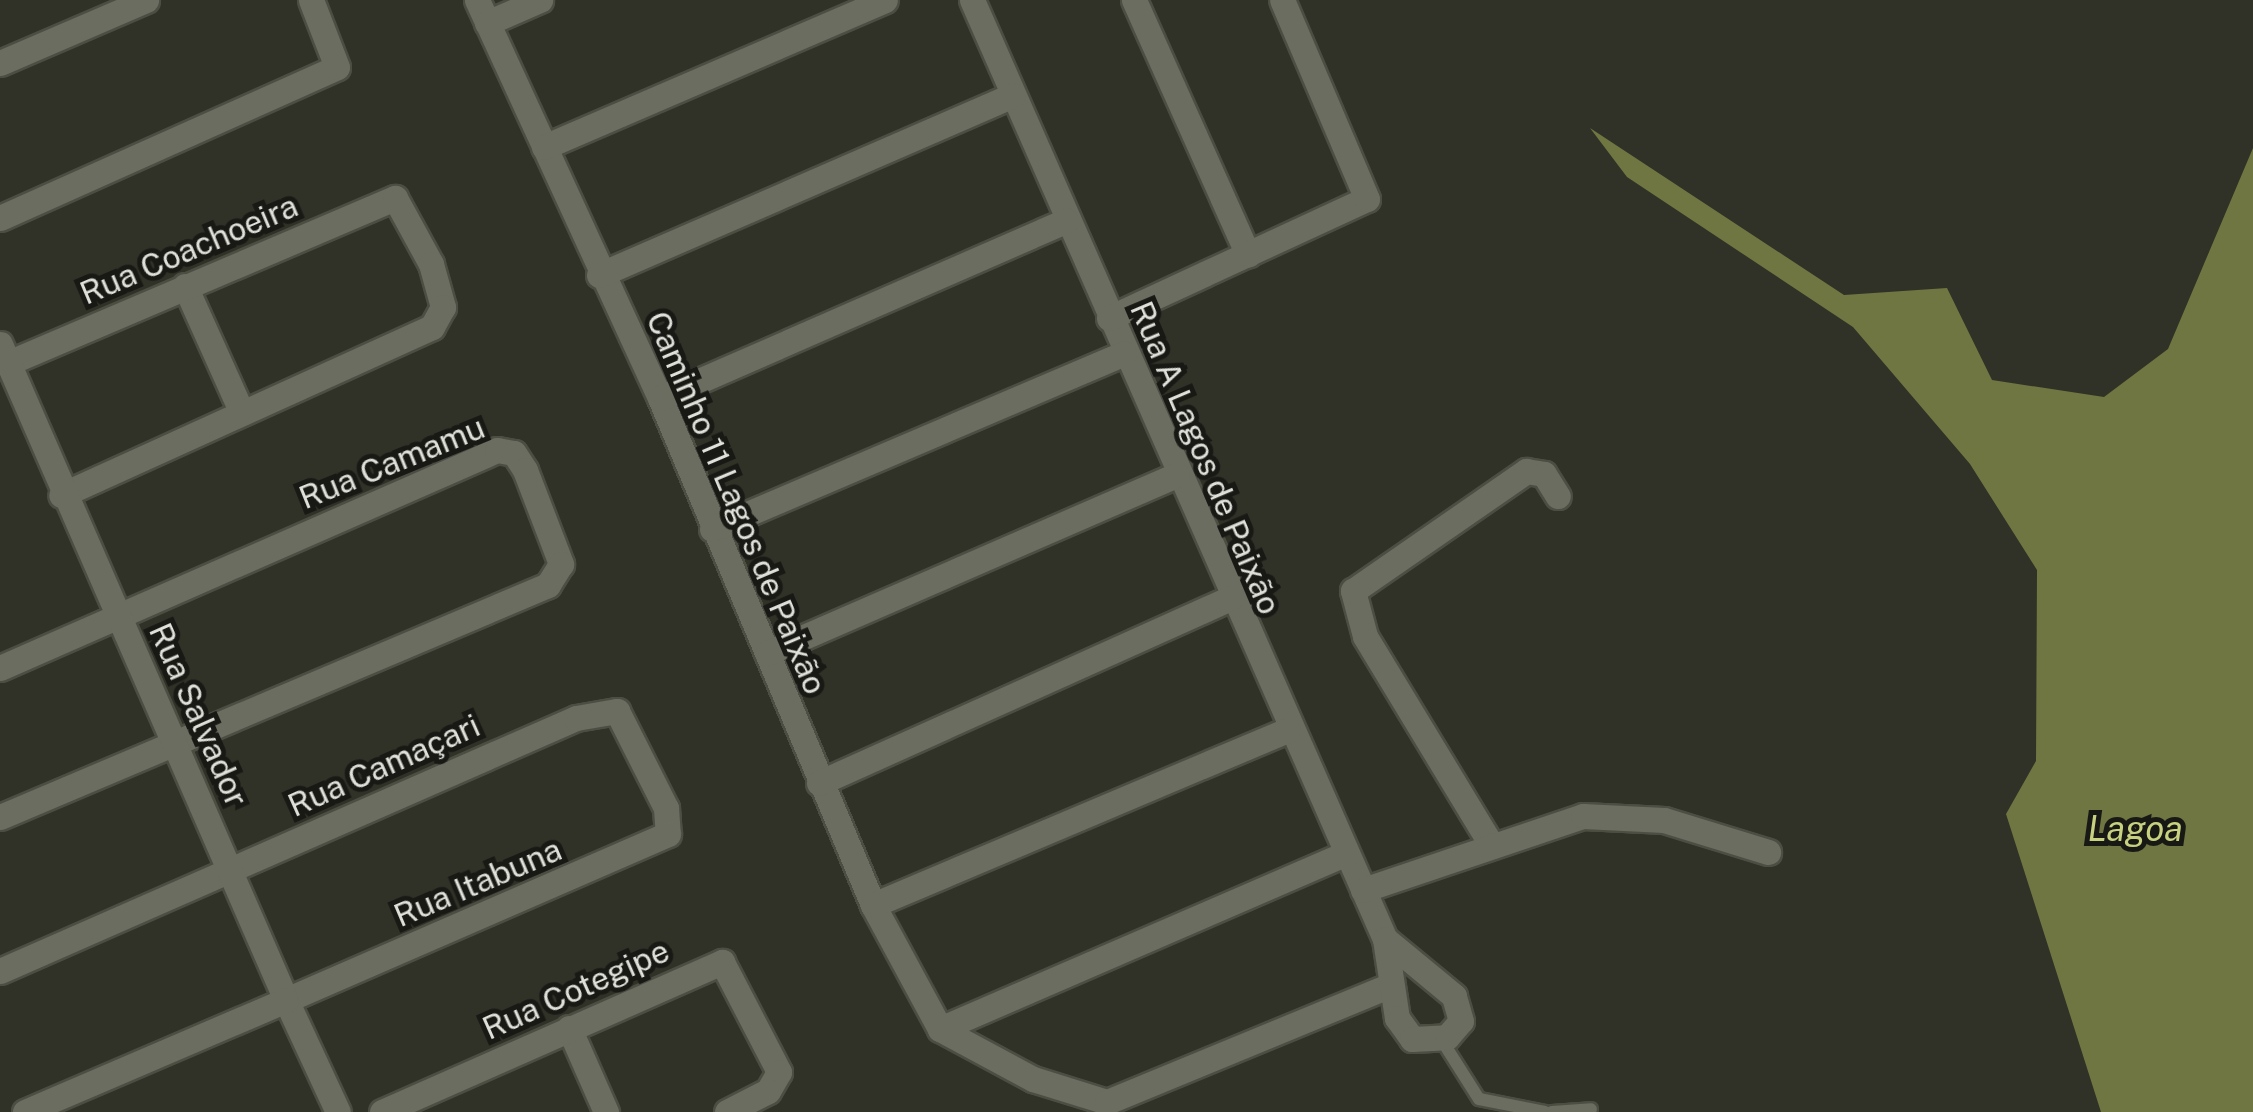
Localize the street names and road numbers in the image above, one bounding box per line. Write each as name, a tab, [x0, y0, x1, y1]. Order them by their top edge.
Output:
street label: Rua Coachoeira	[74, 187, 304, 313]
street label: Rua A Lagos de Paixão	[1122, 295, 1288, 621]
street label: Caminho 11 Lagos de Paixão	[638, 305, 834, 701]
street label: Rua Camamu	[294, 408, 490, 518]
street label: Rua Salvador	[140, 617, 256, 813]
street label: Rua Camaçari	[282, 707, 486, 825]
street label: Rua Itabuna	[388, 830, 568, 936]
street label: Rua Cotegipe	[477, 932, 675, 1048]

